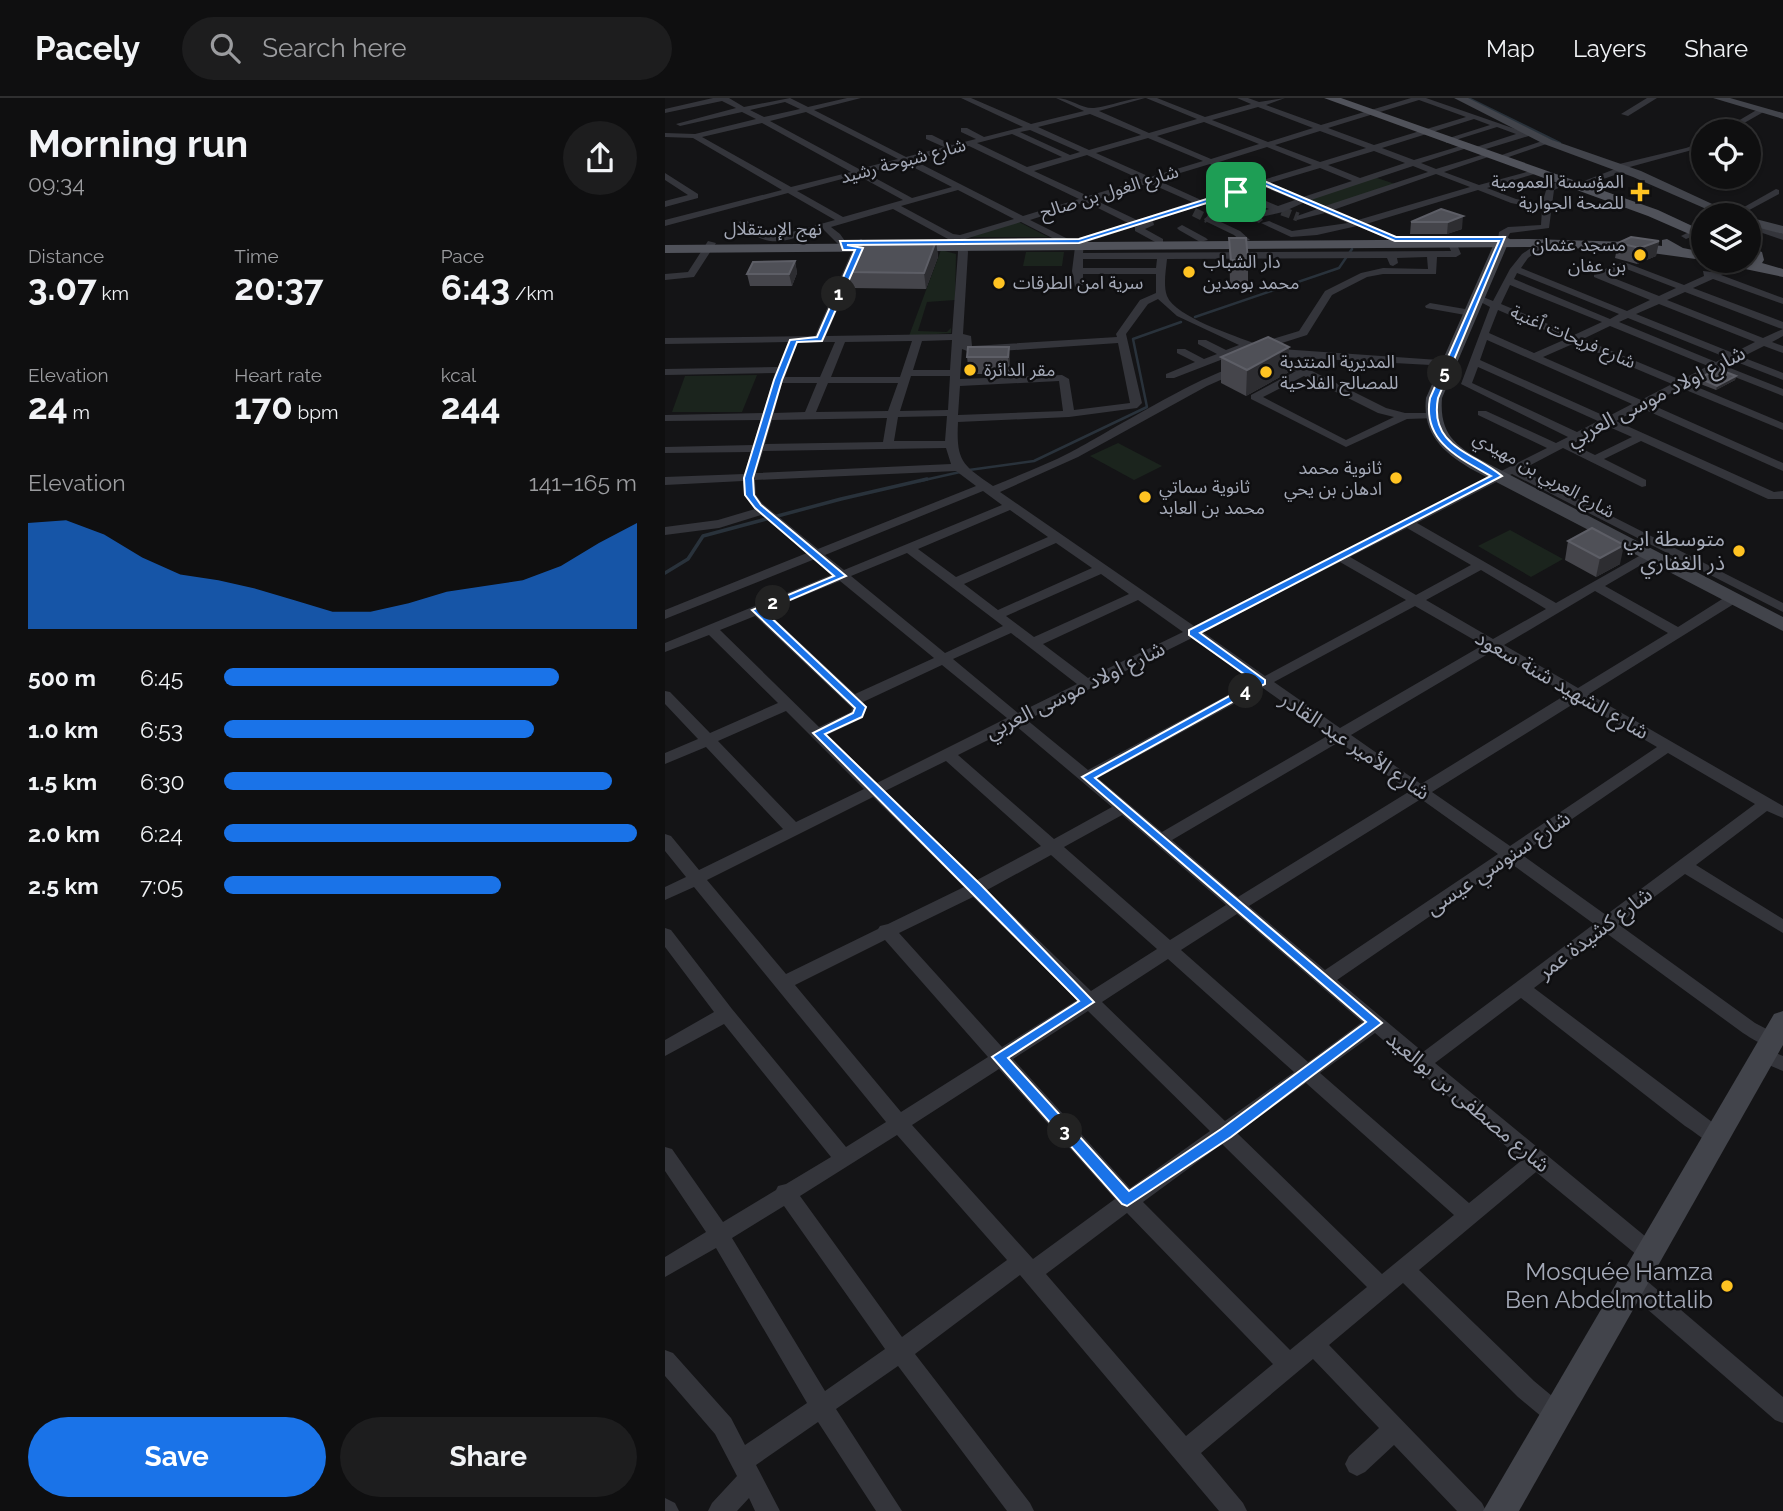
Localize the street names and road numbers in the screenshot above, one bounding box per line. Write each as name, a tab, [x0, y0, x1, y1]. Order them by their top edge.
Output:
street label: شارع شبوحة رشيد	[838, 134, 969, 191]
street label: شارع الغول بن صالح	[1037, 160, 1182, 226]
street label: نهج الإستقلال	[724, 218, 822, 242]
street label: شارع فريحات ٱغنية	[1506, 301, 1639, 376]
street label: شارع اولاد موسى العربي	[1562, 340, 1751, 455]
street label: شارع العربي بن مهيدي	[1468, 427, 1619, 526]
street label: شارع الشهيد شنة سعود	[1470, 625, 1653, 747]
street label: شارع اولاد موسى العربي	[981, 635, 1170, 747]
street label: شارع الأمير عبد القادر	[1273, 686, 1435, 807]
street label: شارع سنوسي عيسى	[1421, 805, 1577, 923]
street label: شارع كشيدة عمر	[1532, 881, 1659, 987]
street label: شارع مصطفى بن بوالعيد	[1380, 1026, 1555, 1180]

